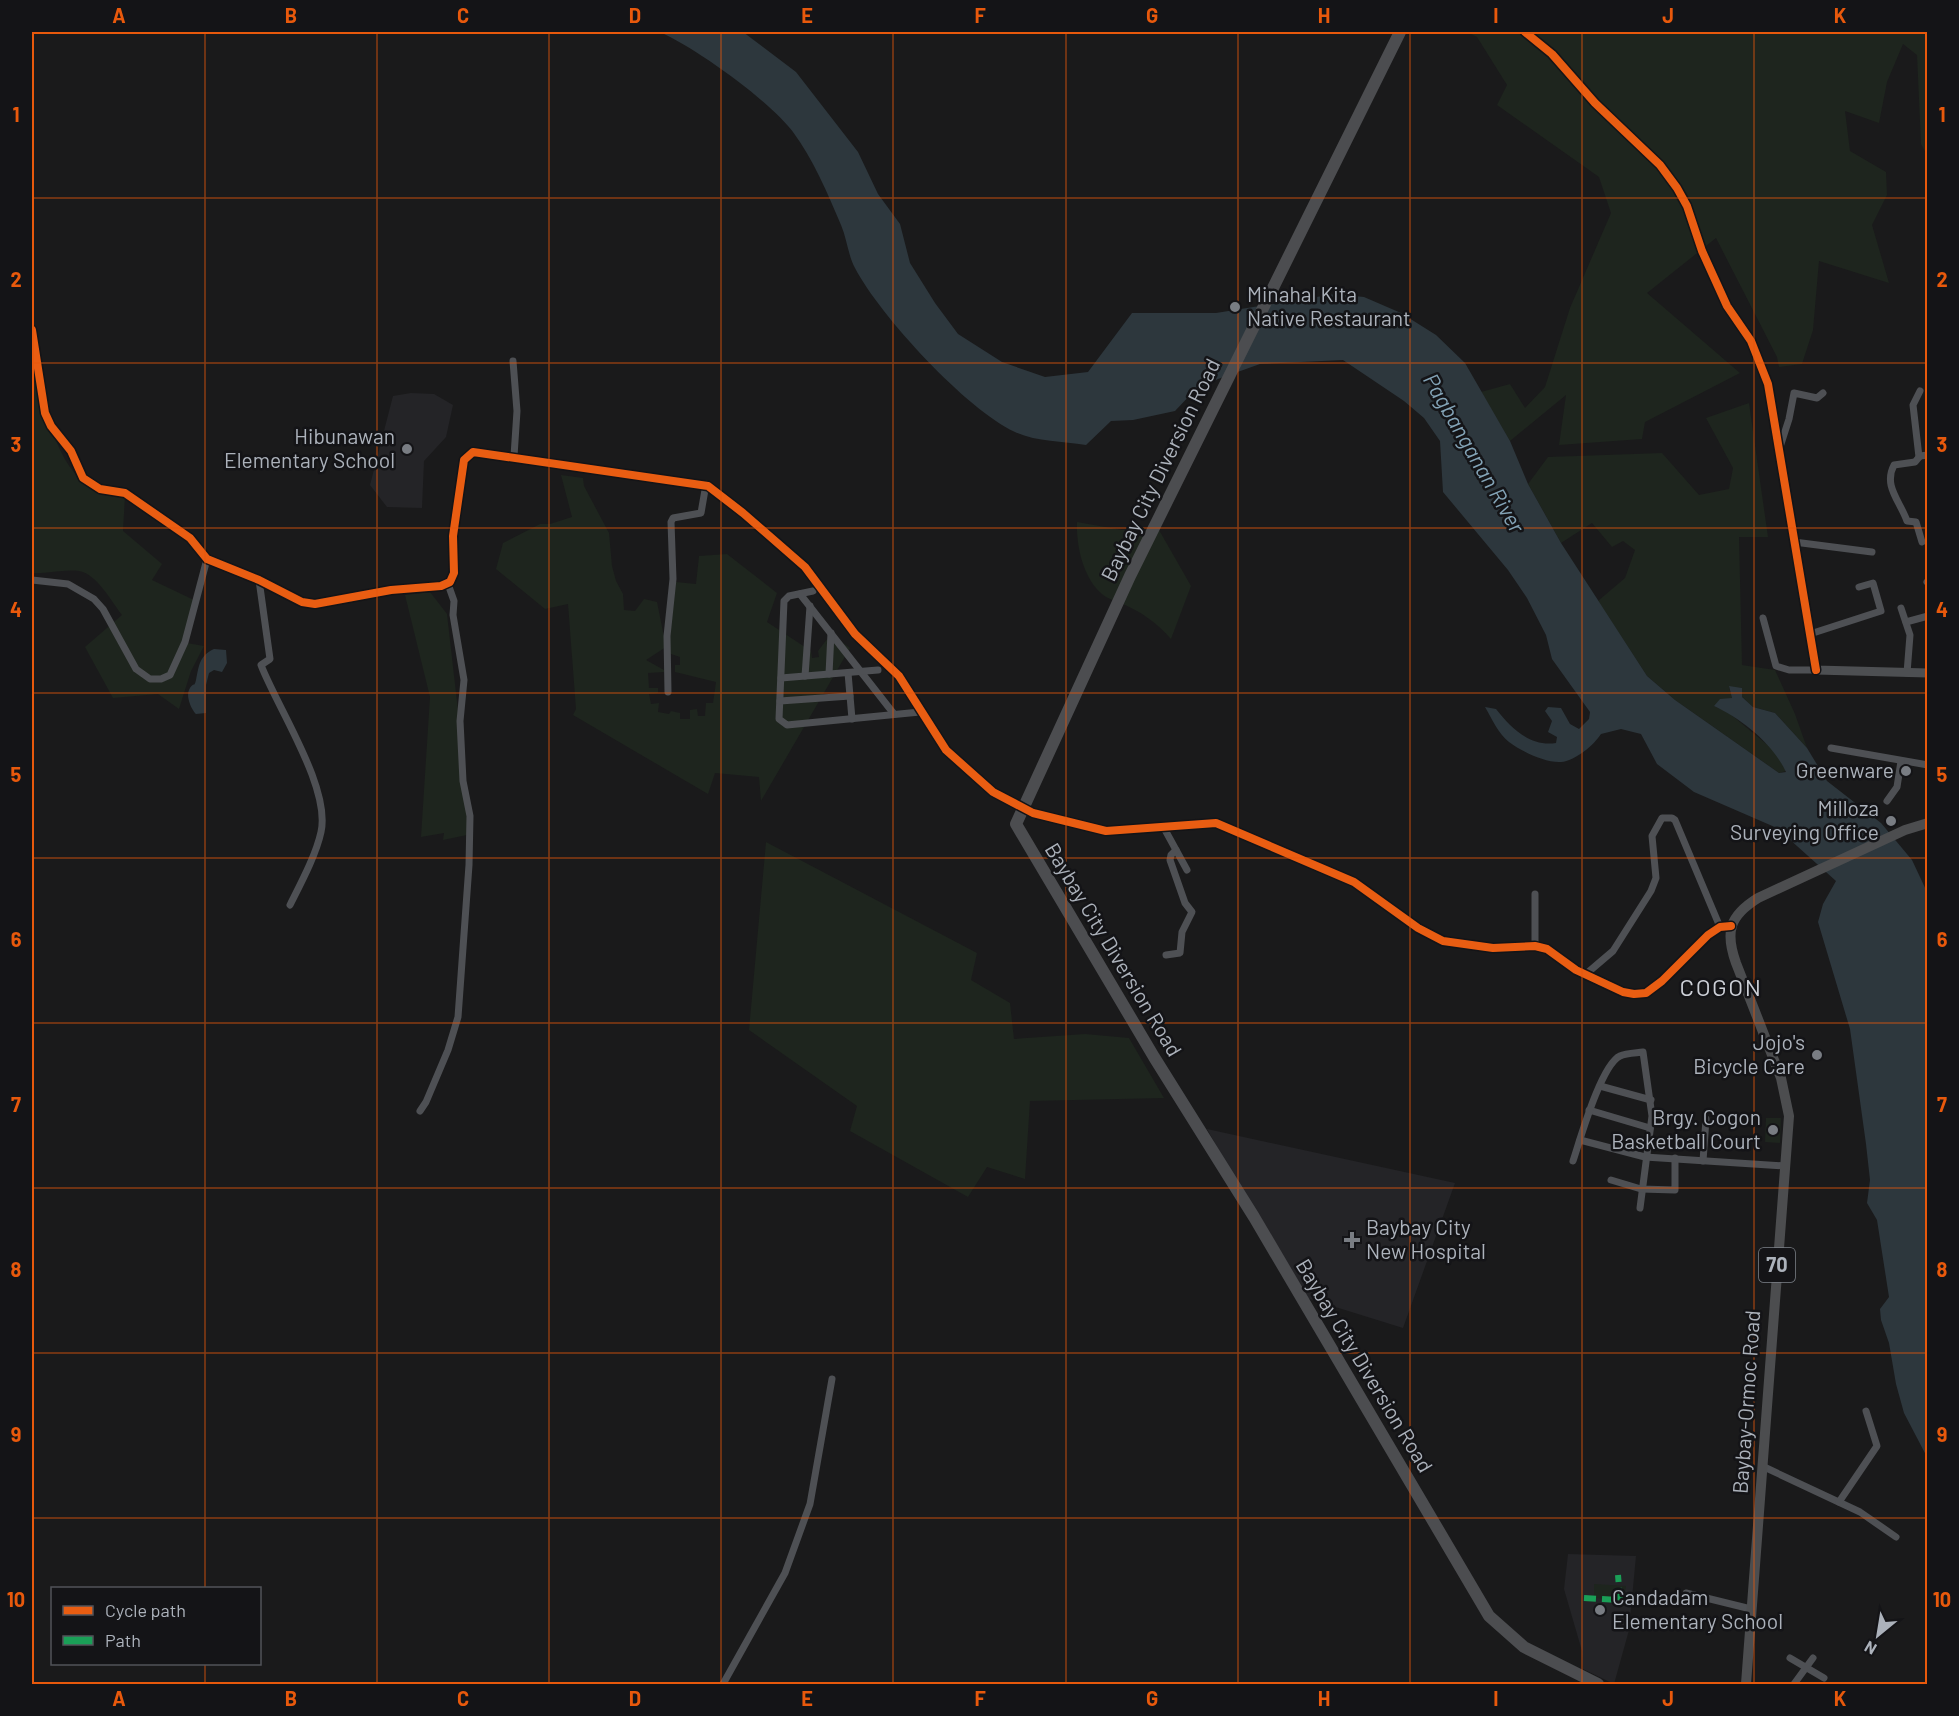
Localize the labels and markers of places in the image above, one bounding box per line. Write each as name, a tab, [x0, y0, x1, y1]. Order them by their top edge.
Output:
place label: Minahal Kita Native Restaurant	[1247, 281, 1411, 330]
marker: Minahal Kita Native Restaurant	[1228, 300, 1242, 314]
place label: Hibunawan Elementary School	[224, 423, 395, 472]
marker: Hibunawan Elementary School	[400, 442, 414, 456]
place label: Greenware	[1796, 757, 1894, 782]
marker: Greenware	[1899, 764, 1913, 778]
place label: Milloza Surveying Office	[1730, 795, 1879, 844]
marker: Milloza Surveying Office	[1884, 814, 1898, 828]
place label: Jojo's Bicycle Care	[1693, 1029, 1805, 1078]
marker: Jojo's Bicycle Care	[1810, 1048, 1824, 1062]
place label: Brgy. Cogon Basketball Court	[1611, 1104, 1761, 1153]
marker: Brgy. Cogon Basketball Court	[1766, 1123, 1780, 1137]
place label: Baybay City New Hospital	[1366, 1214, 1486, 1263]
marker: Baybay City New Hospital	[1343, 1231, 1361, 1249]
place label: Candadam Elementary School	[1612, 1584, 1783, 1633]
marker: Candadam Elementary School	[1593, 1603, 1607, 1617]

